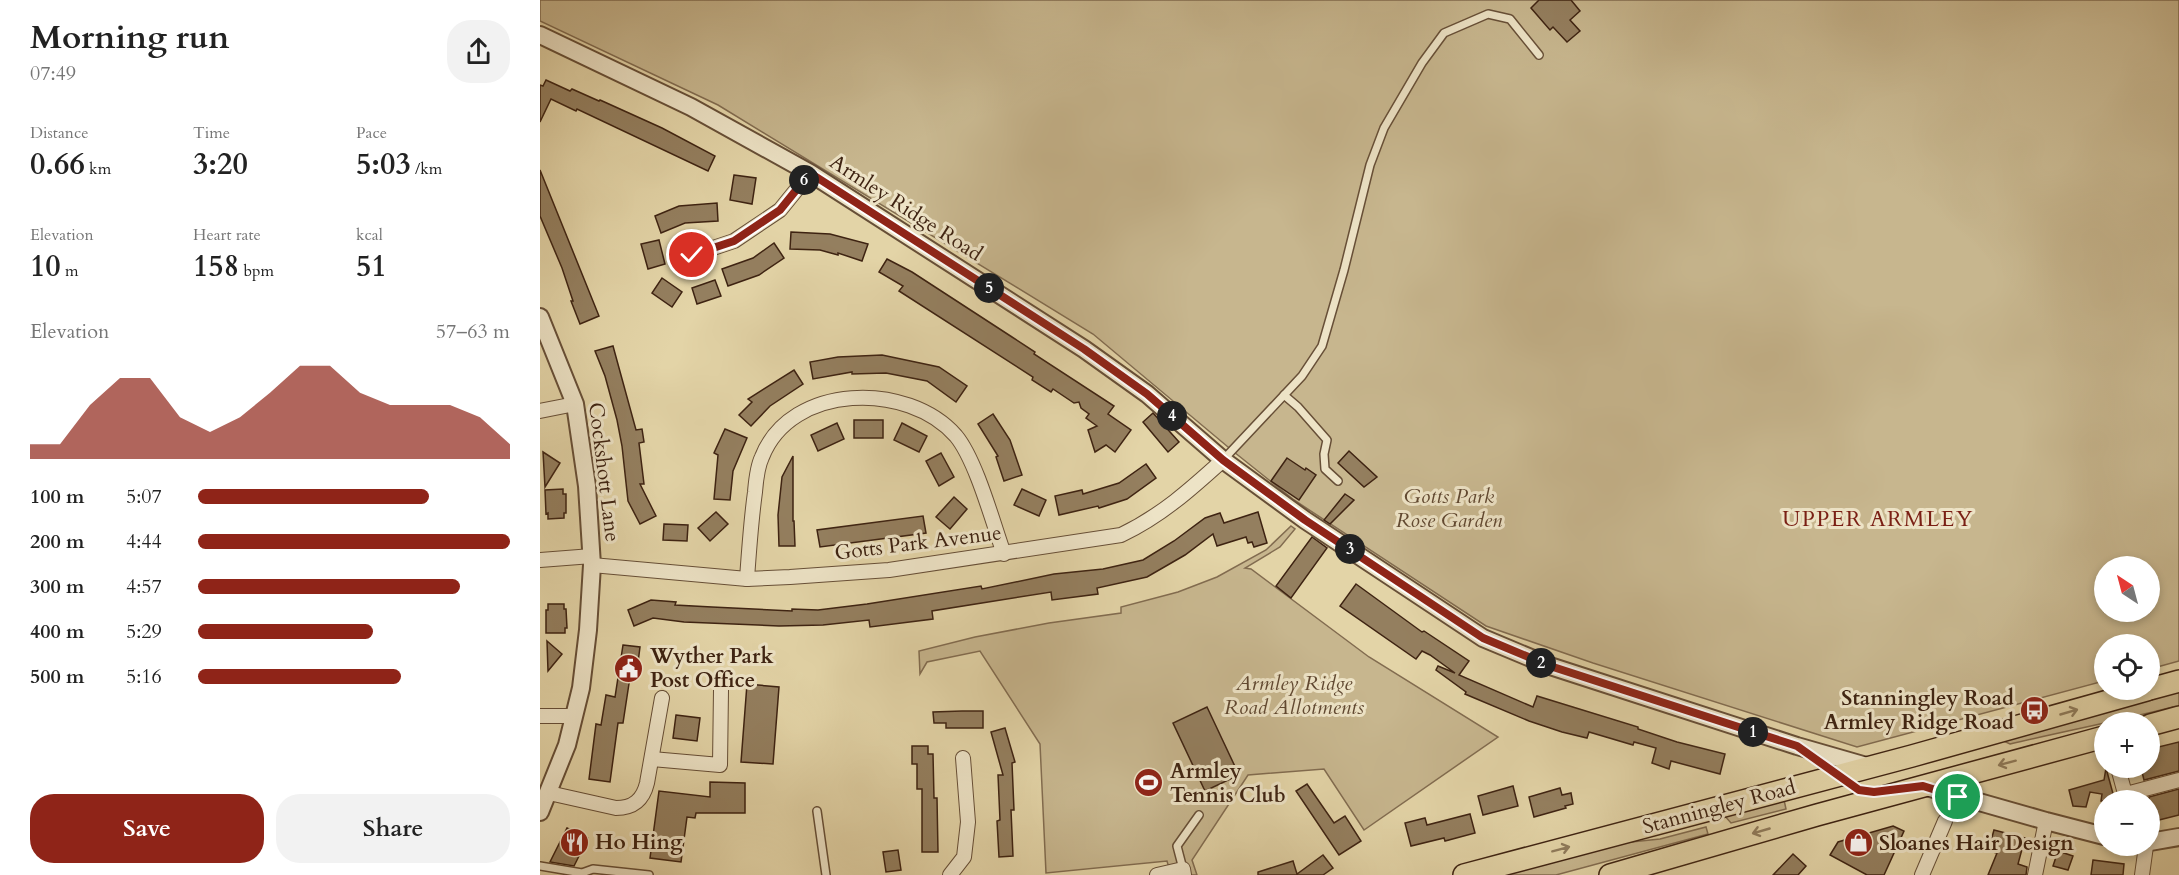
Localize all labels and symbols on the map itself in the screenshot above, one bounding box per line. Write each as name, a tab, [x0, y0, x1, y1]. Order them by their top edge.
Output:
street label: Armley Ridge Road	[824, 148, 988, 268]
pin: 6	[789, 165, 819, 195]
pin	[666, 229, 717, 280]
pin: 5	[974, 273, 1004, 303]
street label: Cockshott Lane	[581, 401, 627, 543]
pin: 4	[1157, 401, 1187, 431]
park label: Gotts Park Rose Garden	[1396, 482, 1503, 535]
district label: UPPER ARMLEY	[1782, 504, 1974, 534]
street label: Gotts Park Avenue	[833, 518, 1003, 568]
pin: 3	[1335, 534, 1365, 564]
north arrow	[2094, 556, 2160, 622]
place label: Wyther Park Post Office	[649, 642, 774, 695]
pin: 2	[1526, 648, 1556, 678]
public building icon: Wyther Park Post Office	[613, 652, 645, 684]
park label: Armley Ridge Road Allotments	[1224, 669, 1364, 722]
place label: Stanningley Road Armley Ridge Road	[1824, 684, 2014, 737]
bus stop icon: Stanningley Road Armley Ridge Road	[2019, 694, 2051, 726]
one-way arrow	[2060, 706, 2079, 717]
pin: 1	[1738, 717, 1768, 747]
place label: Armley Tennis Club	[1170, 757, 1286, 810]
one-way arrow	[1998, 758, 2017, 769]
sports icon: Armley Tennis Club	[1133, 767, 1165, 799]
pin	[1932, 771, 1983, 822]
street label: Stanningley Road	[1639, 773, 1799, 841]
restaurant icon: Ho Hing	[558, 826, 590, 858]
one-way arrow	[1752, 826, 1771, 838]
shop icon: Sloanes Hair Design	[1842, 827, 1874, 859]
place label: Ho Hing	[595, 828, 683, 857]
place label: Sloanes Hair Design	[1879, 829, 2074, 858]
one-way arrow	[1551, 843, 1570, 854]

